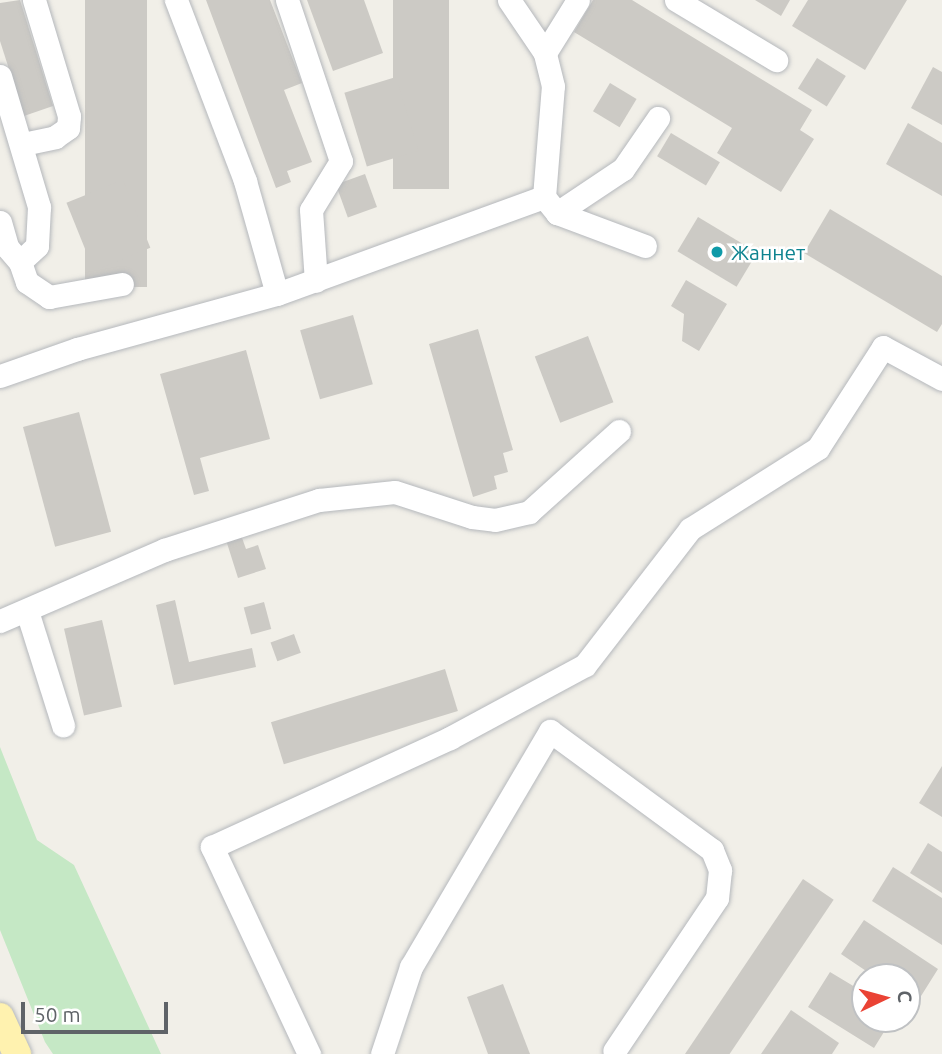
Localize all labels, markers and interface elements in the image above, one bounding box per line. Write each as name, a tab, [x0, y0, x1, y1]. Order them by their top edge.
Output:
place label: Жаннет	[731, 239, 805, 265]
marker: Жаннет	[709, 244, 725, 260]
north arrow	[851, 963, 921, 1033]
scale bar	[24, 988, 172, 1032]
text: С	[893, 989, 916, 1003]
text: 50 m	[34, 1002, 81, 1026]

